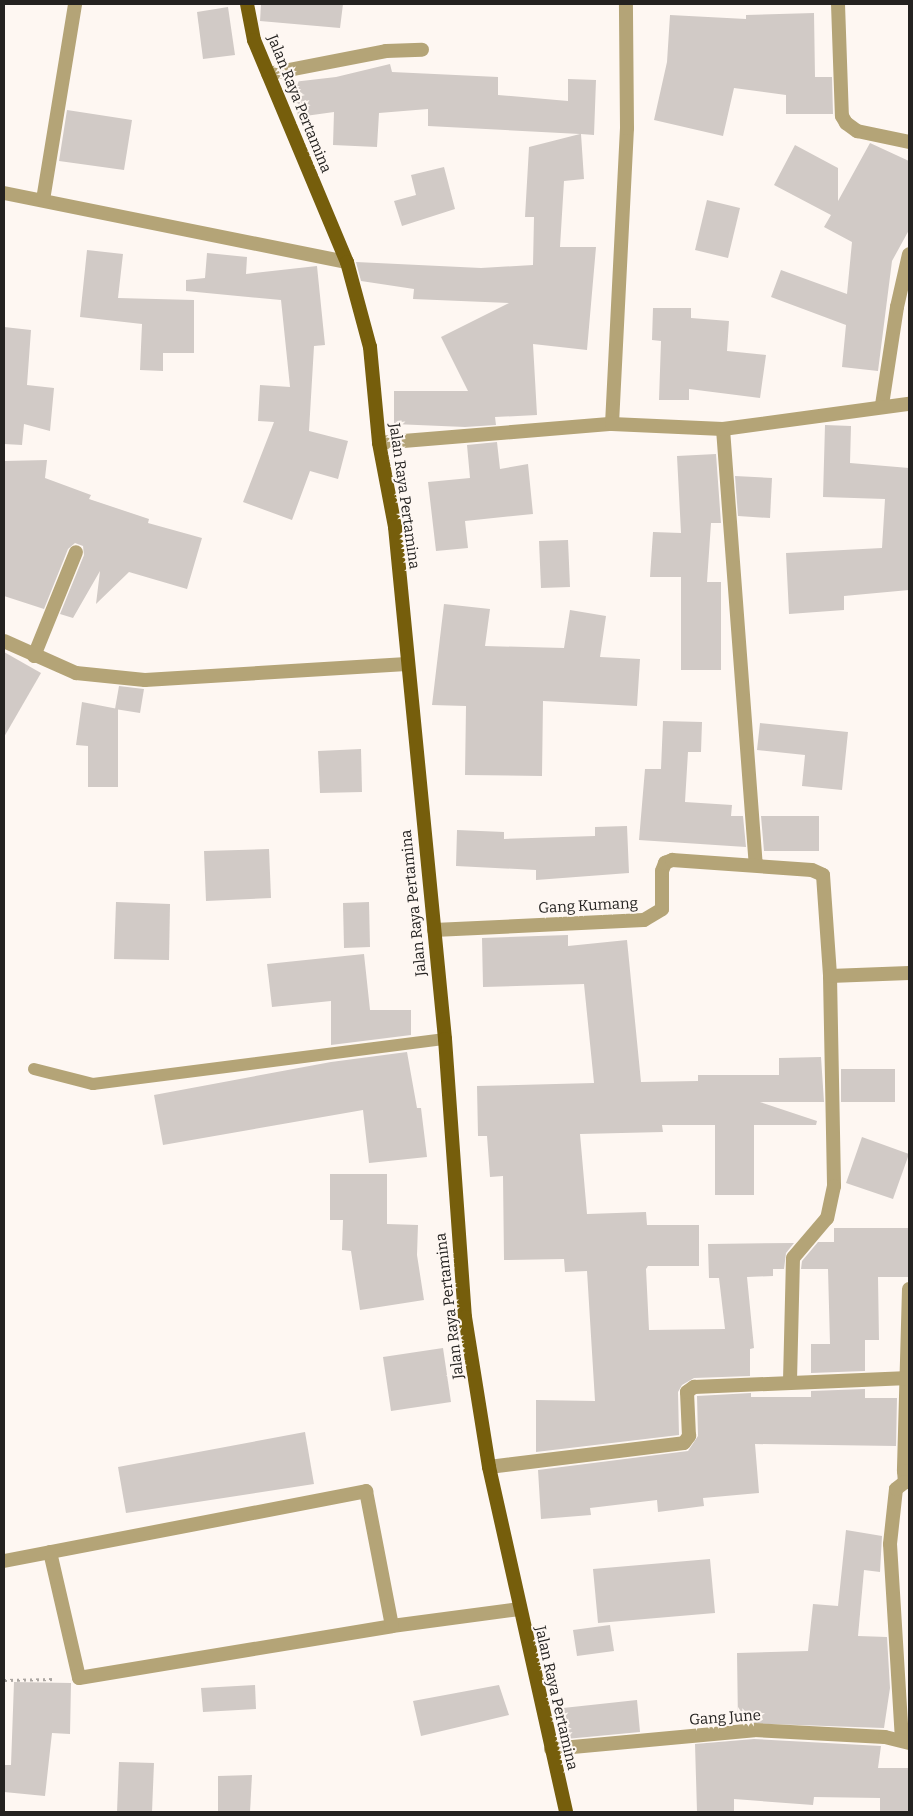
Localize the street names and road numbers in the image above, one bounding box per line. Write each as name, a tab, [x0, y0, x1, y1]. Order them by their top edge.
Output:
street label: Jalan Raya Pertamina	[263, 32, 335, 176]
street label: Jalan Raya Pertamina	[385, 422, 423, 570]
street label: Jalan Raya Pertamina	[397, 829, 431, 977]
street label: Gang Kumang	[538, 894, 638, 918]
street label: Jalan Raya Pertamina	[432, 1232, 468, 1380]
street label: Jalan Raya Pertamina	[531, 1624, 581, 1772]
street label: Gang June	[689, 1707, 761, 1729]

